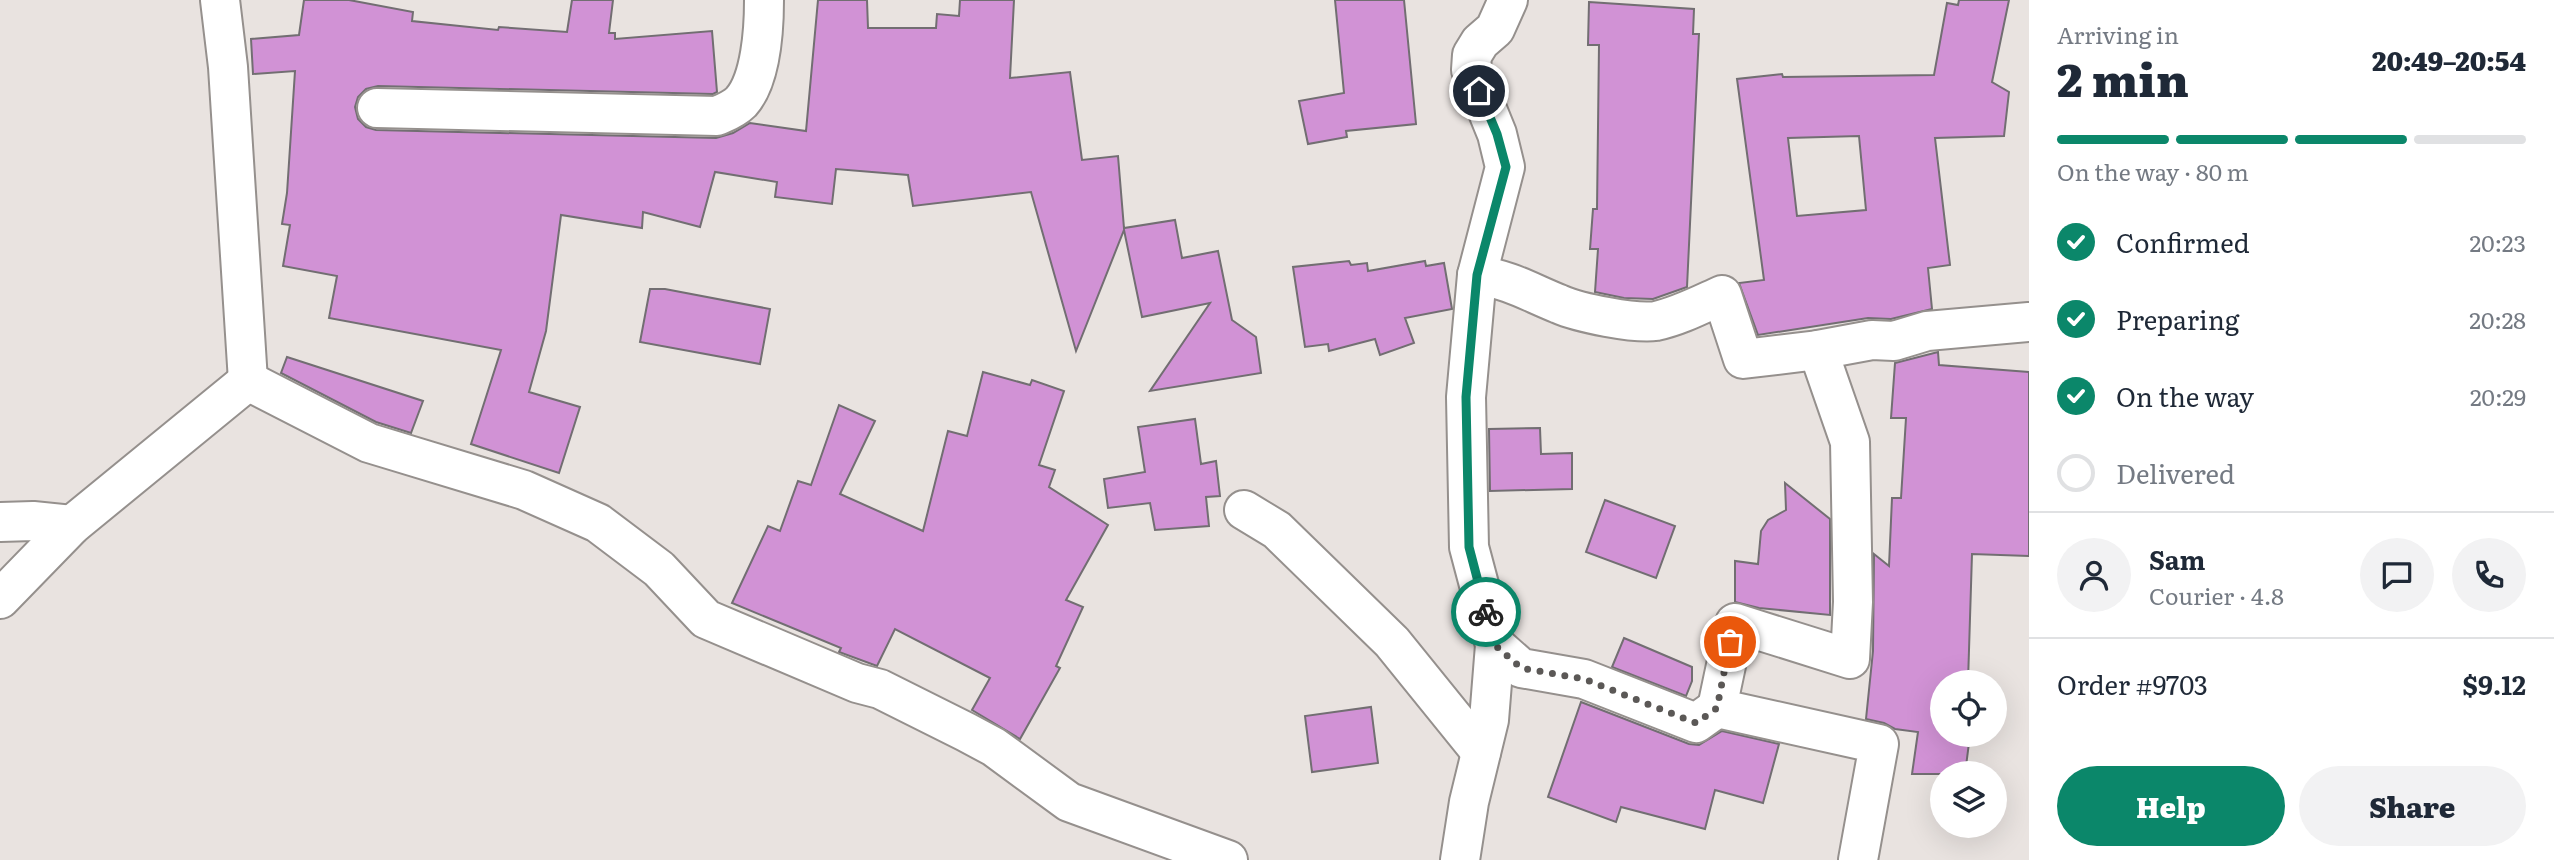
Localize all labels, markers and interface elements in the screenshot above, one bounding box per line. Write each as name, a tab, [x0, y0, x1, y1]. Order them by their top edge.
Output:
text: Arriving in	[2057, 17, 2179, 51]
text: 20:49–20:54	[2372, 40, 2526, 79]
text: 2 min	[2057, 43, 2189, 111]
pin	[1449, 61, 1509, 121]
icon: home	[1460, 72, 1498, 110]
text: On the way · 80 m	[2057, 154, 2249, 188]
text: Confirmed	[2116, 222, 2250, 261]
icon: check	[2057, 223, 2095, 261]
text: 20:23	[2469, 225, 2526, 259]
text: Preparing	[2116, 299, 2239, 338]
icon: check	[2057, 300, 2095, 338]
text: 20:28	[2469, 302, 2526, 336]
text: On the way	[2116, 376, 2254, 415]
icon: check	[2057, 377, 2095, 415]
text: 20:29	[2470, 379, 2526, 413]
text: Delivered	[2116, 453, 2235, 492]
button: person	[2057, 538, 2131, 612]
button: chat	[2360, 538, 2434, 612]
button: phone	[2452, 538, 2526, 612]
text: Sam	[2149, 539, 2205, 578]
courier	[1451, 577, 1521, 647]
text: Courier · 4.8	[2149, 578, 2284, 612]
icon: bike	[1467, 593, 1505, 631]
pin	[1700, 612, 1760, 672]
icon: bag	[1711, 623, 1749, 661]
text: Order #9703	[2057, 664, 2208, 703]
text: $9.12	[2463, 664, 2526, 703]
map controls	[1930, 670, 2007, 838]
button: locate	[1930, 670, 2007, 747]
button: layers	[1930, 761, 2007, 838]
button: Help	[2057, 766, 2285, 846]
button: Share	[2299, 766, 2526, 846]

